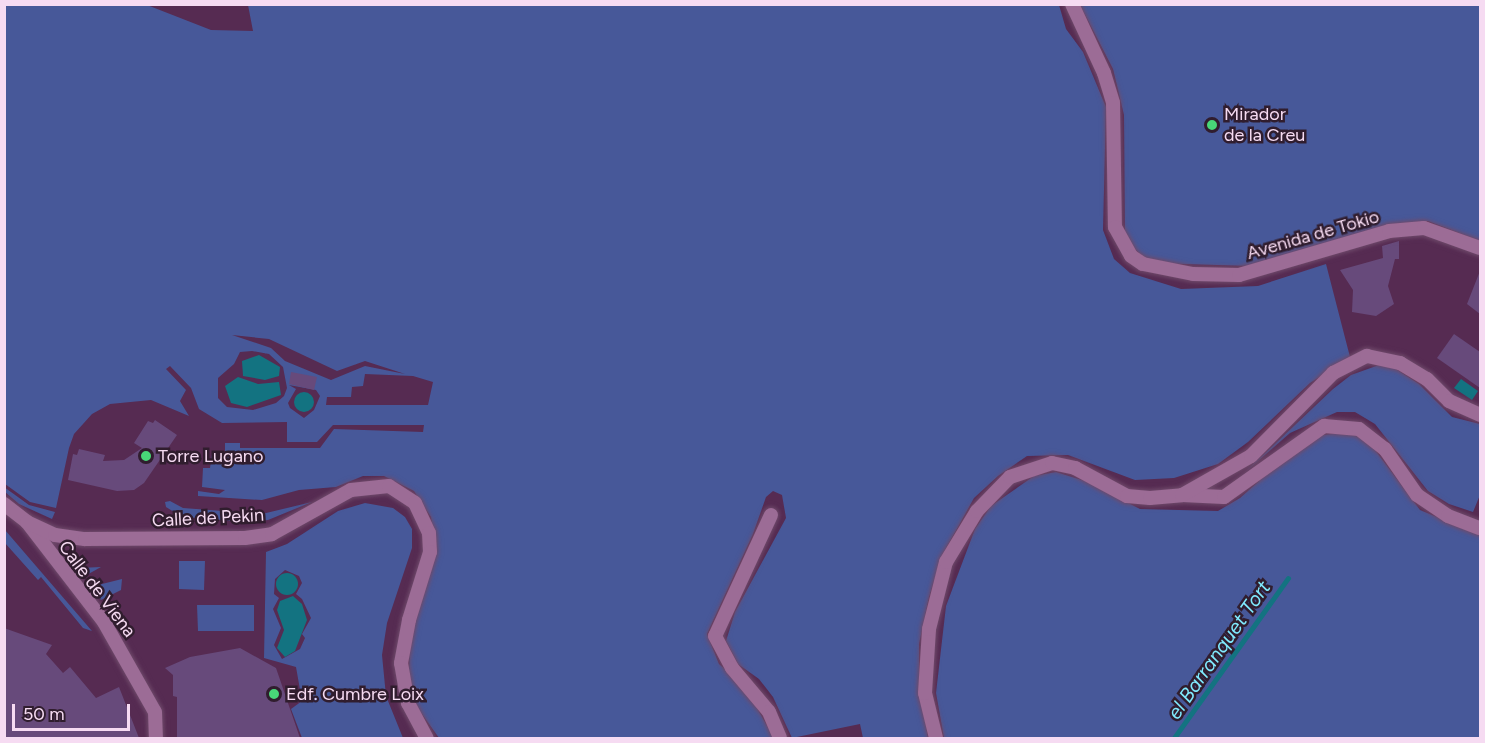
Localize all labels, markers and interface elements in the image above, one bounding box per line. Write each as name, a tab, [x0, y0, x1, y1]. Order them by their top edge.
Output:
place label: Mirador de la Creu	[1224, 104, 1305, 146]
marker: Mirador de la Creu	[1205, 118, 1219, 132]
street label: Avenida de Tokio	[1244, 206, 1382, 264]
place label: Torre Lugano	[158, 445, 263, 467]
marker: Torre Lugano	[139, 449, 153, 463]
street label: Calle de Pekin	[151, 504, 265, 532]
street label: Calle de Viena	[54, 537, 140, 641]
water label: el Barranquet Tort	[1162, 576, 1276, 724]
place label: Edf. Cumbre Loix	[286, 683, 424, 705]
marker: Edf. Cumbre Loix	[267, 687, 281, 701]
scale bar	[15, 692, 134, 730]
text: 50 m	[23, 703, 65, 725]

